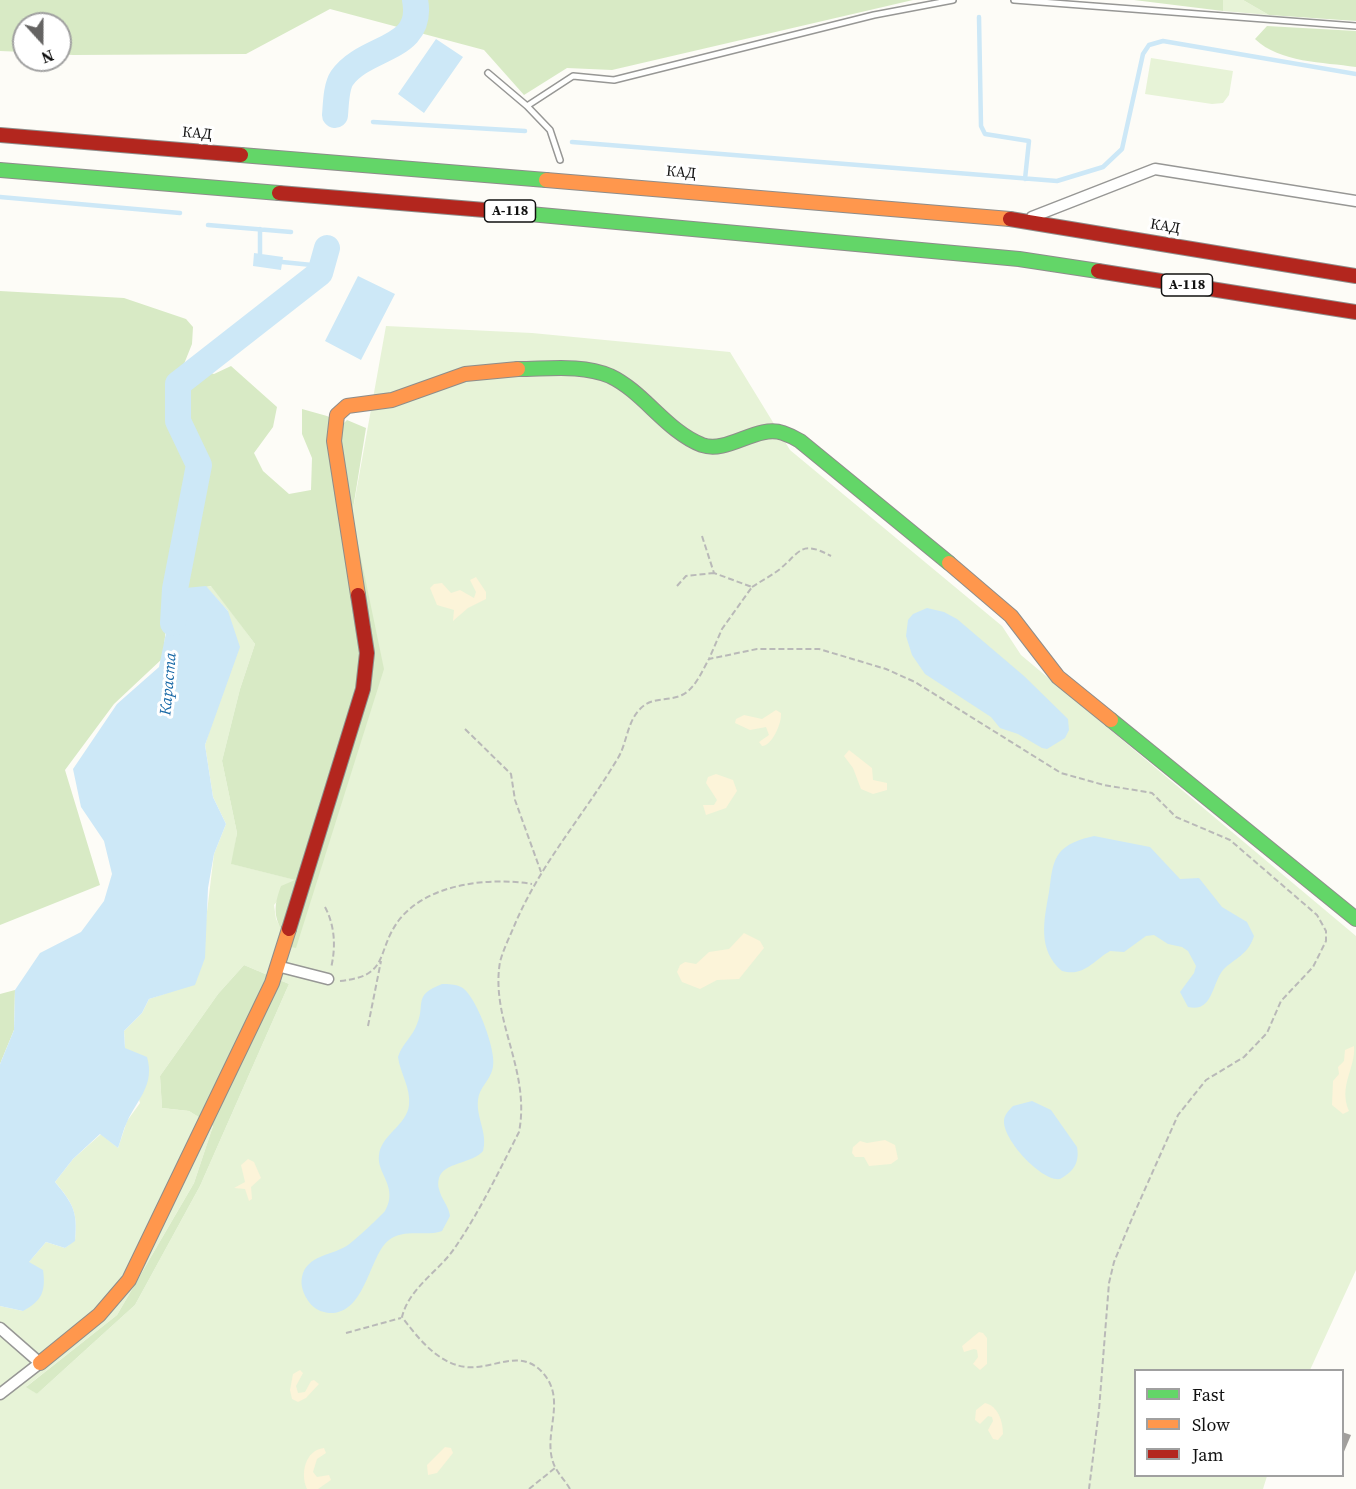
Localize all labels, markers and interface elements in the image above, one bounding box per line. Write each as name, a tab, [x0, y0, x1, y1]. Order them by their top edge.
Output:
north arrow	[12, 12, 72, 72]
text: N	[38, 45, 57, 69]
street label: КАД	[181, 124, 213, 144]
street label: КАД	[665, 163, 697, 183]
road number: А-118	[484, 200, 536, 222]
street label: КАД	[1149, 216, 1181, 238]
road number: А-118	[1162, 274, 1212, 296]
water label: Караста	[157, 652, 181, 716]
legend	[1134, 1369, 1344, 1477]
text: Fast	[1192, 1382, 1225, 1407]
text: Slow	[1192, 1412, 1230, 1437]
text: Jam	[1192, 1442, 1224, 1467]

